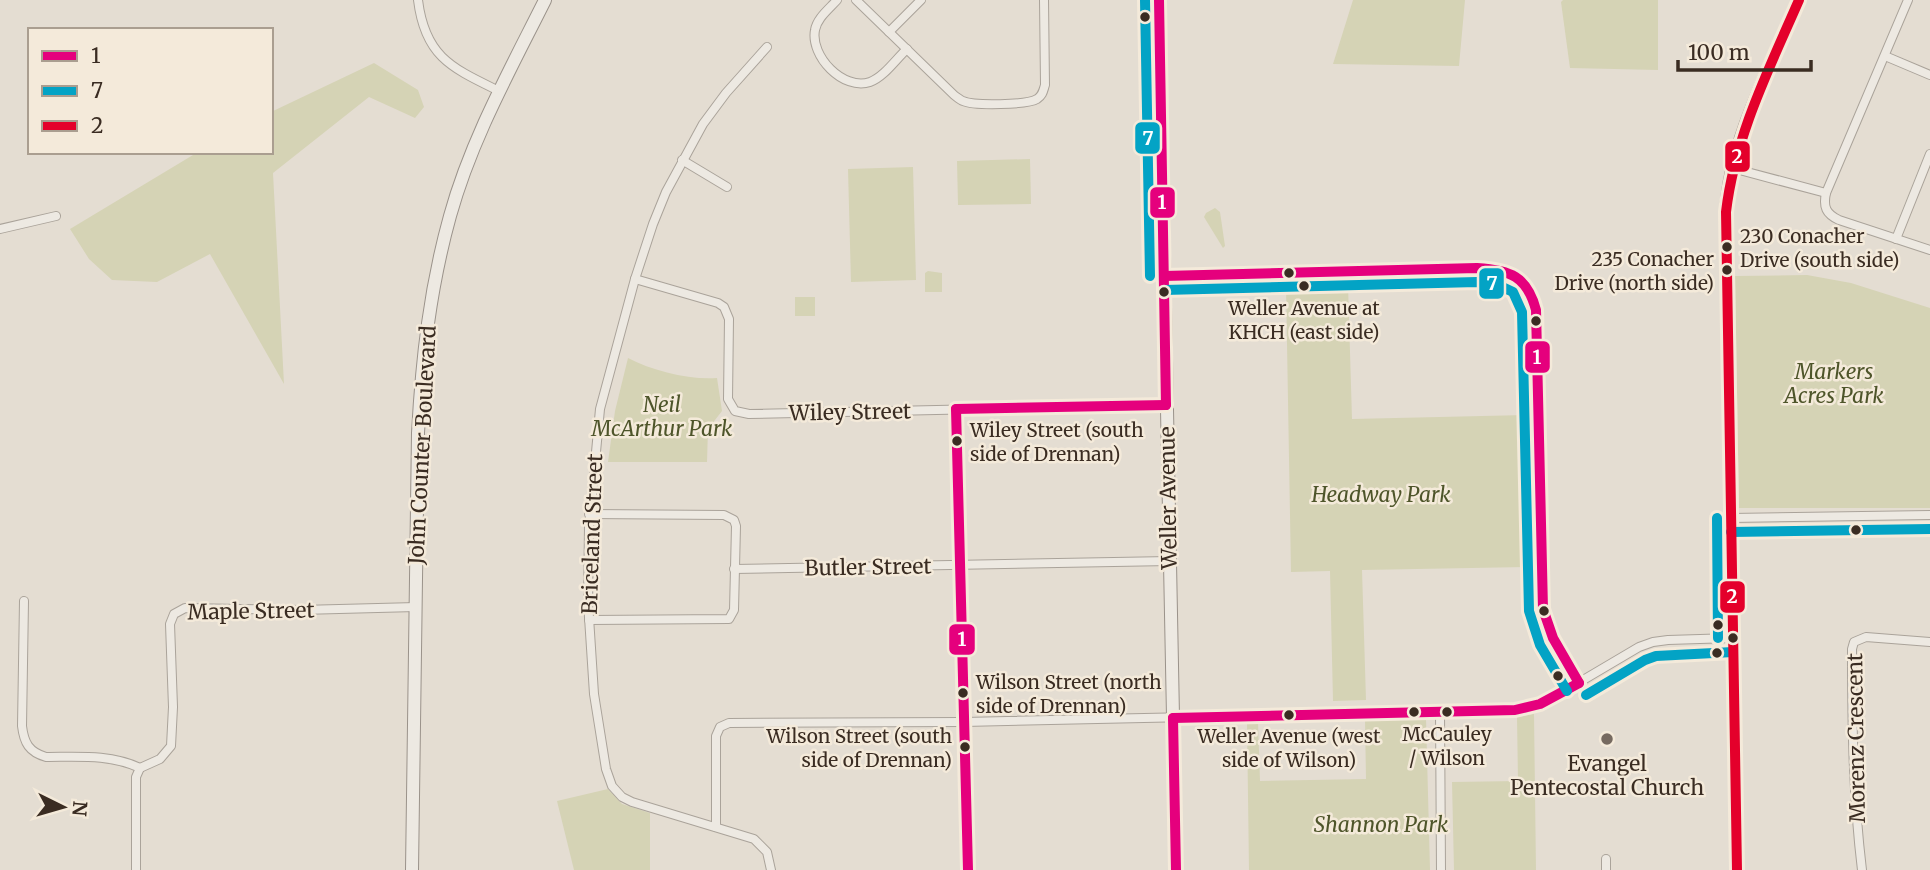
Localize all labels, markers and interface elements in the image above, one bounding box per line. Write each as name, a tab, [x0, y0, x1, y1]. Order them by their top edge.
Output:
unlabelled marker	[1138, 10, 1152, 24]
legend	[28, 28, 273, 154]
scale bar	[1678, 28, 1811, 72]
text: 100 m	[1688, 39, 1750, 66]
text: 1	[91, 42, 101, 69]
text: 7	[91, 77, 103, 104]
text: 2	[91, 112, 104, 139]
line badge: 7	[1134, 121, 1161, 155]
text: 7	[1142, 126, 1154, 150]
line badge: 2	[1724, 140, 1751, 173]
text: 2	[1731, 144, 1743, 168]
line badge: 1	[1149, 186, 1176, 219]
text: 1	[1158, 190, 1167, 214]
place label: 230 Conacher Drive (south side)	[1740, 224, 1899, 272]
marker: 230 Conacher Drive (south side)	[1720, 240, 1734, 254]
place label: 235 Conacher Drive (north side)	[1554, 247, 1714, 295]
marker: 235 Conacher Drive (north side)	[1720, 263, 1734, 277]
unlabelled marker	[1282, 266, 1296, 280]
line badge: 7	[1478, 267, 1505, 300]
text: 7	[1486, 271, 1498, 295]
marker: Weller Avenue at KHCH (east side)	[1297, 279, 1311, 293]
unlabelled marker	[1157, 285, 1171, 299]
place label: Weller Avenue at KHCH (east side)	[1227, 296, 1380, 344]
unlabelled marker	[1529, 314, 1543, 328]
street label: John Counter Boulevard	[402, 324, 442, 566]
line badge: 1	[1524, 340, 1551, 374]
text: 1	[1533, 345, 1542, 369]
park label: Markers Acres Park	[1782, 358, 1884, 409]
park label: Neil McArthur Park	[590, 391, 733, 442]
street label: Wiley Street	[788, 397, 911, 427]
place label: Wiley Street (south side of Drennan)	[969, 418, 1144, 466]
street label: Weller Avenue	[1153, 426, 1183, 571]
marker: Wiley Street (south side of Drennan)	[950, 434, 964, 448]
street label: Briceland Street	[576, 453, 608, 615]
park label: Headway Park	[1310, 481, 1451, 508]
unlabelled marker	[1849, 523, 1863, 537]
street label: Butler Street	[804, 552, 932, 582]
line badge: 2	[1719, 580, 1746, 614]
text: 2	[1726, 584, 1738, 608]
street label: Maple Street	[187, 596, 315, 626]
unlabelled marker	[1537, 604, 1551, 618]
unlabelled marker	[1711, 618, 1725, 632]
line badge: 1	[948, 623, 976, 656]
text: 1	[958, 627, 967, 651]
unlabelled marker	[1726, 631, 1740, 645]
unlabelled marker	[1710, 646, 1724, 660]
street label: Morenz Crescent	[1841, 653, 1871, 823]
unlabelled marker	[1551, 669, 1565, 683]
place label: Wilson Street (north side of Drennan)	[975, 670, 1162, 718]
marker: Wilson Street (north side of Drennan)	[956, 686, 970, 700]
unlabelled marker	[1407, 705, 1421, 719]
marker: McCauley / Wilson	[1440, 705, 1454, 719]
marker: Weller Avenue (west side of Wilson)	[1282, 708, 1296, 722]
place label: McCauley / Wilson	[1402, 722, 1492, 770]
place label: Wilson Street (south side of Drennan)	[765, 724, 952, 772]
place label: Weller Avenue (west side of Wilson)	[1197, 724, 1381, 772]
marker: Evangel Pentecostal Church	[1599, 731, 1615, 747]
marker: Wilson Street (south side of Drennan)	[958, 740, 972, 754]
place label: Evangel Pentecostal Church	[1510, 750, 1704, 801]
north arrow	[28, 772, 98, 842]
text: N	[67, 800, 93, 817]
park label: Shannon Park	[1314, 811, 1449, 838]

